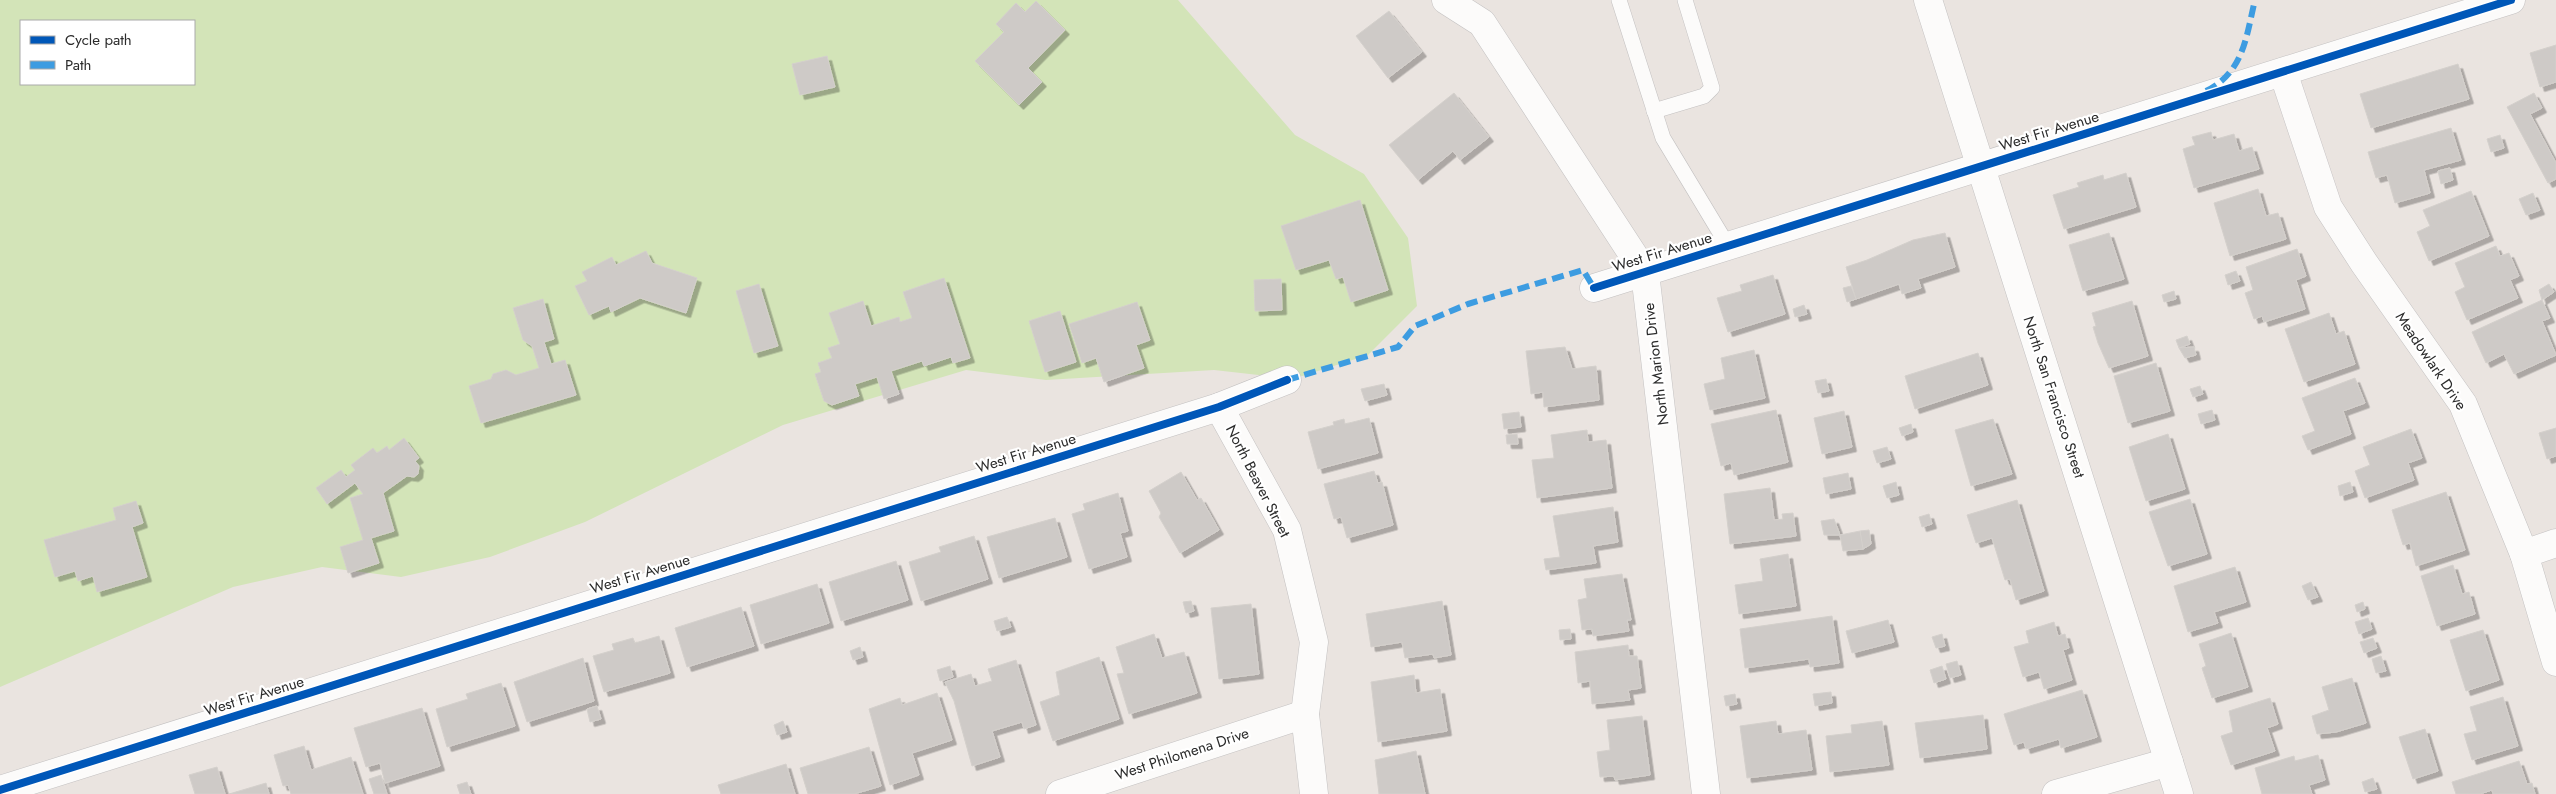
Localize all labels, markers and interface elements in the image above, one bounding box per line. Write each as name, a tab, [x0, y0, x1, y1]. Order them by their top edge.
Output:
legend	[20, 20, 195, 85]
text: Cycle path	[65, 29, 132, 51]
text: Path	[65, 54, 91, 76]
street label: West Fir Avenue	[1996, 105, 2102, 157]
street label: West Fir Avenue	[1609, 226, 1715, 278]
street label: North Marion Drive	[1638, 301, 1674, 427]
street label: Meadowlark Drive	[2390, 308, 2472, 415]
street label: North San Francisco Street	[2017, 313, 2091, 481]
street label: North Beaver Street	[1220, 421, 1296, 541]
street label: West Fir Avenue	[973, 427, 1079, 479]
street label: West Fir Avenue	[587, 548, 693, 600]
street label: West Fir Avenue	[201, 670, 307, 722]
street label: West Philomena Drive	[1112, 722, 1252, 786]

